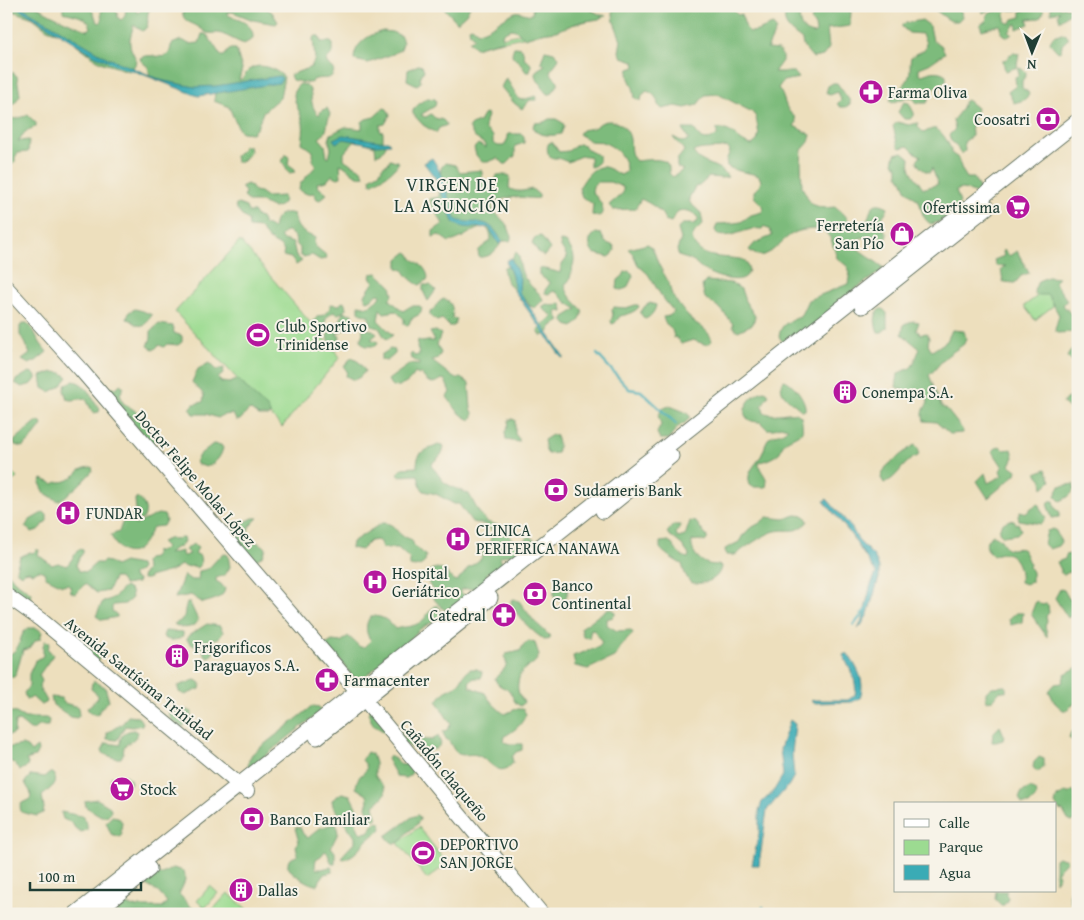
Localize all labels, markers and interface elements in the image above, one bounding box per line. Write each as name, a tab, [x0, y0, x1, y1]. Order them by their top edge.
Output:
north arrow	[1006, 28, 1056, 78]
text: N	[1026, 55, 1037, 75]
pharmacy icon: Farma Oliva	[858, 79, 884, 105]
place label: Farma Oliva	[888, 80, 968, 104]
bank icon: Coosatri	[1035, 106, 1061, 132]
place label: Coosatri	[974, 107, 1031, 131]
district label: VIRGEN DE LA ASUNCIÓN	[394, 171, 510, 219]
supermarket icon: Ofertissima	[1005, 194, 1031, 220]
place label: Ofertissima	[923, 195, 1000, 219]
place label: Ferretería San Pío	[817, 213, 884, 255]
shop icon: Ferretería San Pío	[889, 221, 915, 247]
place label: Club Sportivo Trinidense	[276, 314, 367, 356]
sports icon: Club Sportivo Trinidense	[245, 322, 271, 348]
building icon: Conempa S.A.	[832, 379, 858, 405]
place label: Conempa S.A.	[862, 380, 954, 404]
street label: Doctor Felipe Molas López	[130, 404, 262, 552]
bank icon: Sudameris Bank	[543, 477, 569, 503]
place label: Sudameris Bank	[574, 478, 683, 502]
hospital icon: FUNDAR	[55, 500, 81, 526]
place label: FUNDAR	[86, 501, 144, 525]
place label: CLINICA PERIFERICA NANAWA	[476, 518, 620, 560]
hospital icon: CLINICA PERIFERICA NANAWA	[445, 526, 471, 552]
place label: Hospital Geriátrico	[392, 561, 460, 603]
hospital icon: Hospital Geriátrico	[362, 569, 388, 595]
place label: Banco Continental	[552, 573, 632, 615]
bank icon: Banco Continental	[522, 581, 548, 607]
pharmacy icon: Catedral	[491, 602, 517, 628]
place label: Catedral	[430, 603, 487, 627]
street label: Avenida Santísima Trinidad	[60, 611, 219, 746]
place label: Frigorificos Paraguayos S.A.	[194, 635, 299, 677]
building icon: Frigorificos Paraguayos S.A.	[164, 643, 190, 669]
pharmacy icon: Farmacenter	[314, 667, 340, 693]
place label: Farmacenter	[344, 668, 430, 692]
street label: Cañadón chaqueño	[395, 714, 495, 826]
supermarket icon: Stock	[109, 776, 135, 802]
place label: Stock	[140, 777, 177, 801]
legend	[894, 802, 1056, 892]
bank icon: Banco Familiar	[239, 806, 265, 832]
place label: Banco Familiar	[270, 807, 370, 831]
text: Calle	[939, 812, 970, 833]
place label: DEPORTIVO SAN JORGE	[440, 832, 519, 874]
text: Parque	[939, 836, 983, 857]
sports icon: DEPORTIVO SAN JORGE	[410, 840, 436, 866]
scale bar	[30, 860, 141, 892]
text: Agua	[939, 862, 971, 883]
text: 100 m	[38, 866, 76, 887]
building icon: Dallas	[228, 877, 254, 903]
place label: Dallas	[258, 878, 298, 902]

